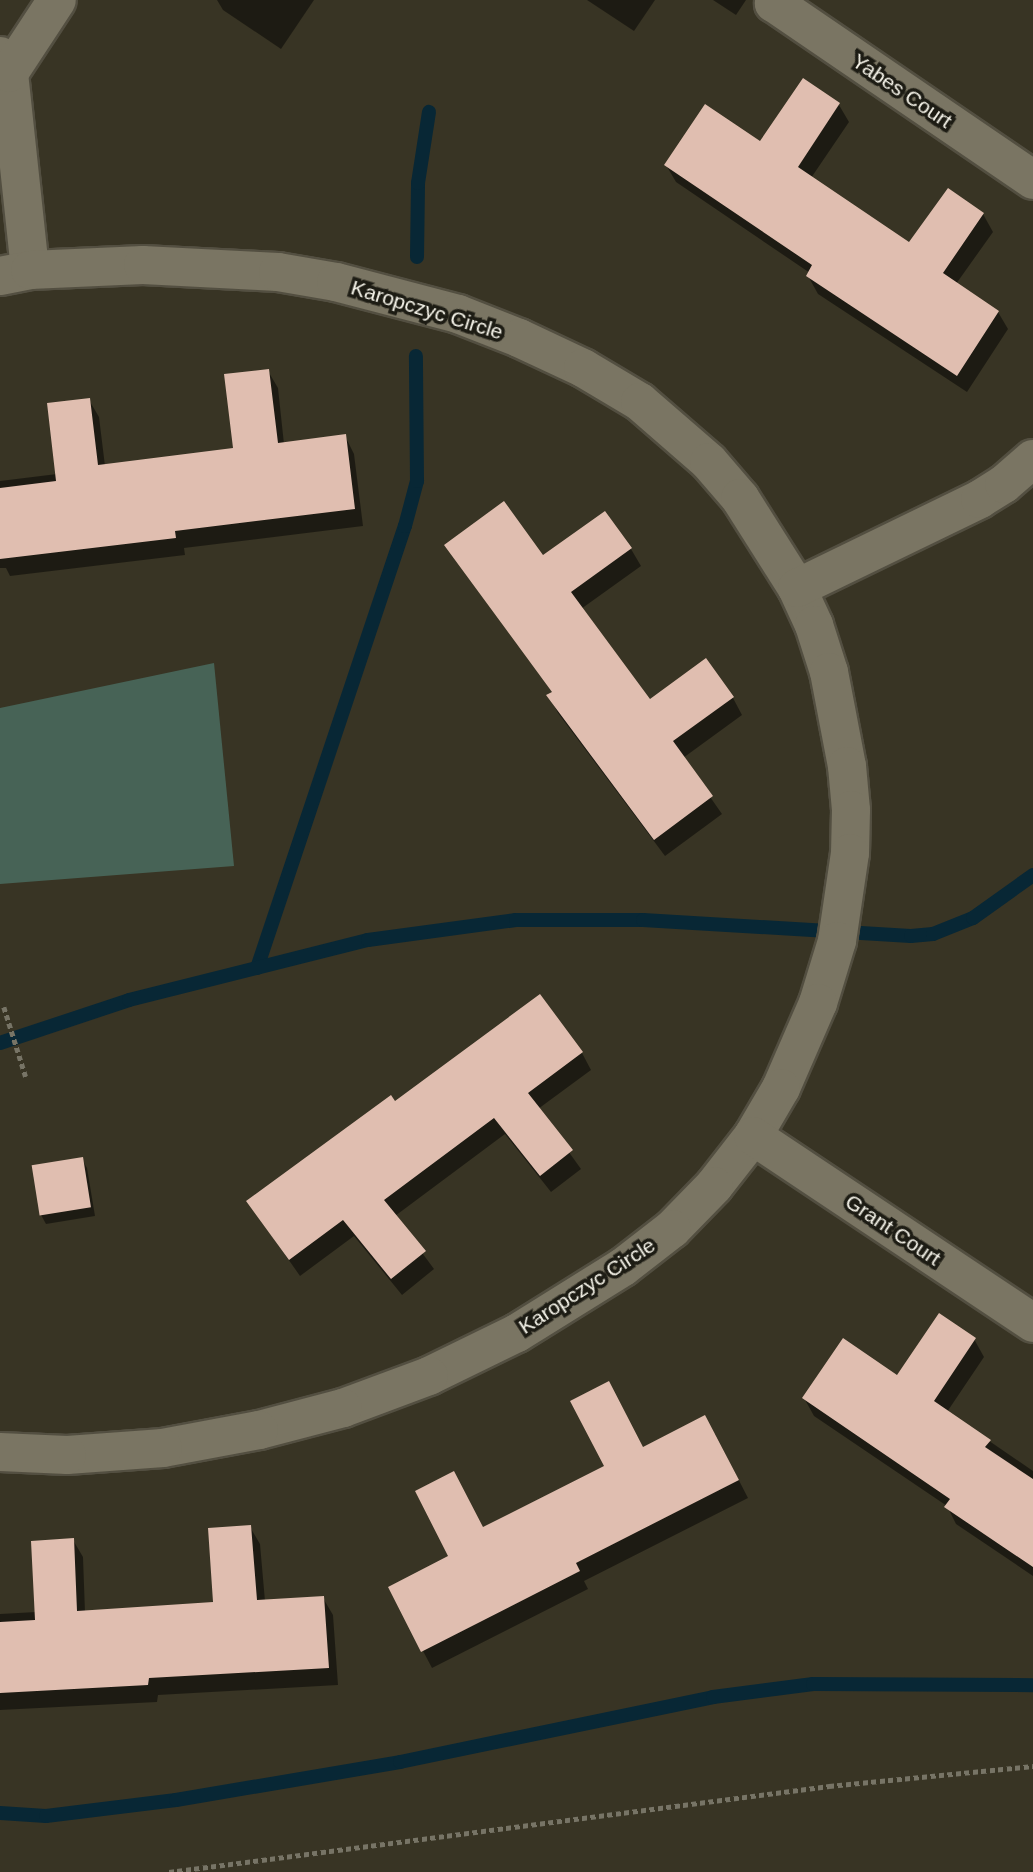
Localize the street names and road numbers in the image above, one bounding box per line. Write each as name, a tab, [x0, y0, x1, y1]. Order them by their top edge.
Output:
street label: Yabes Court	[847, 48, 957, 134]
street label: Karopczyc Circle	[348, 275, 506, 345]
street label: Grant Court	[840, 1189, 946, 1271]
street label: Karopczyc Circle	[514, 1233, 660, 1339]

